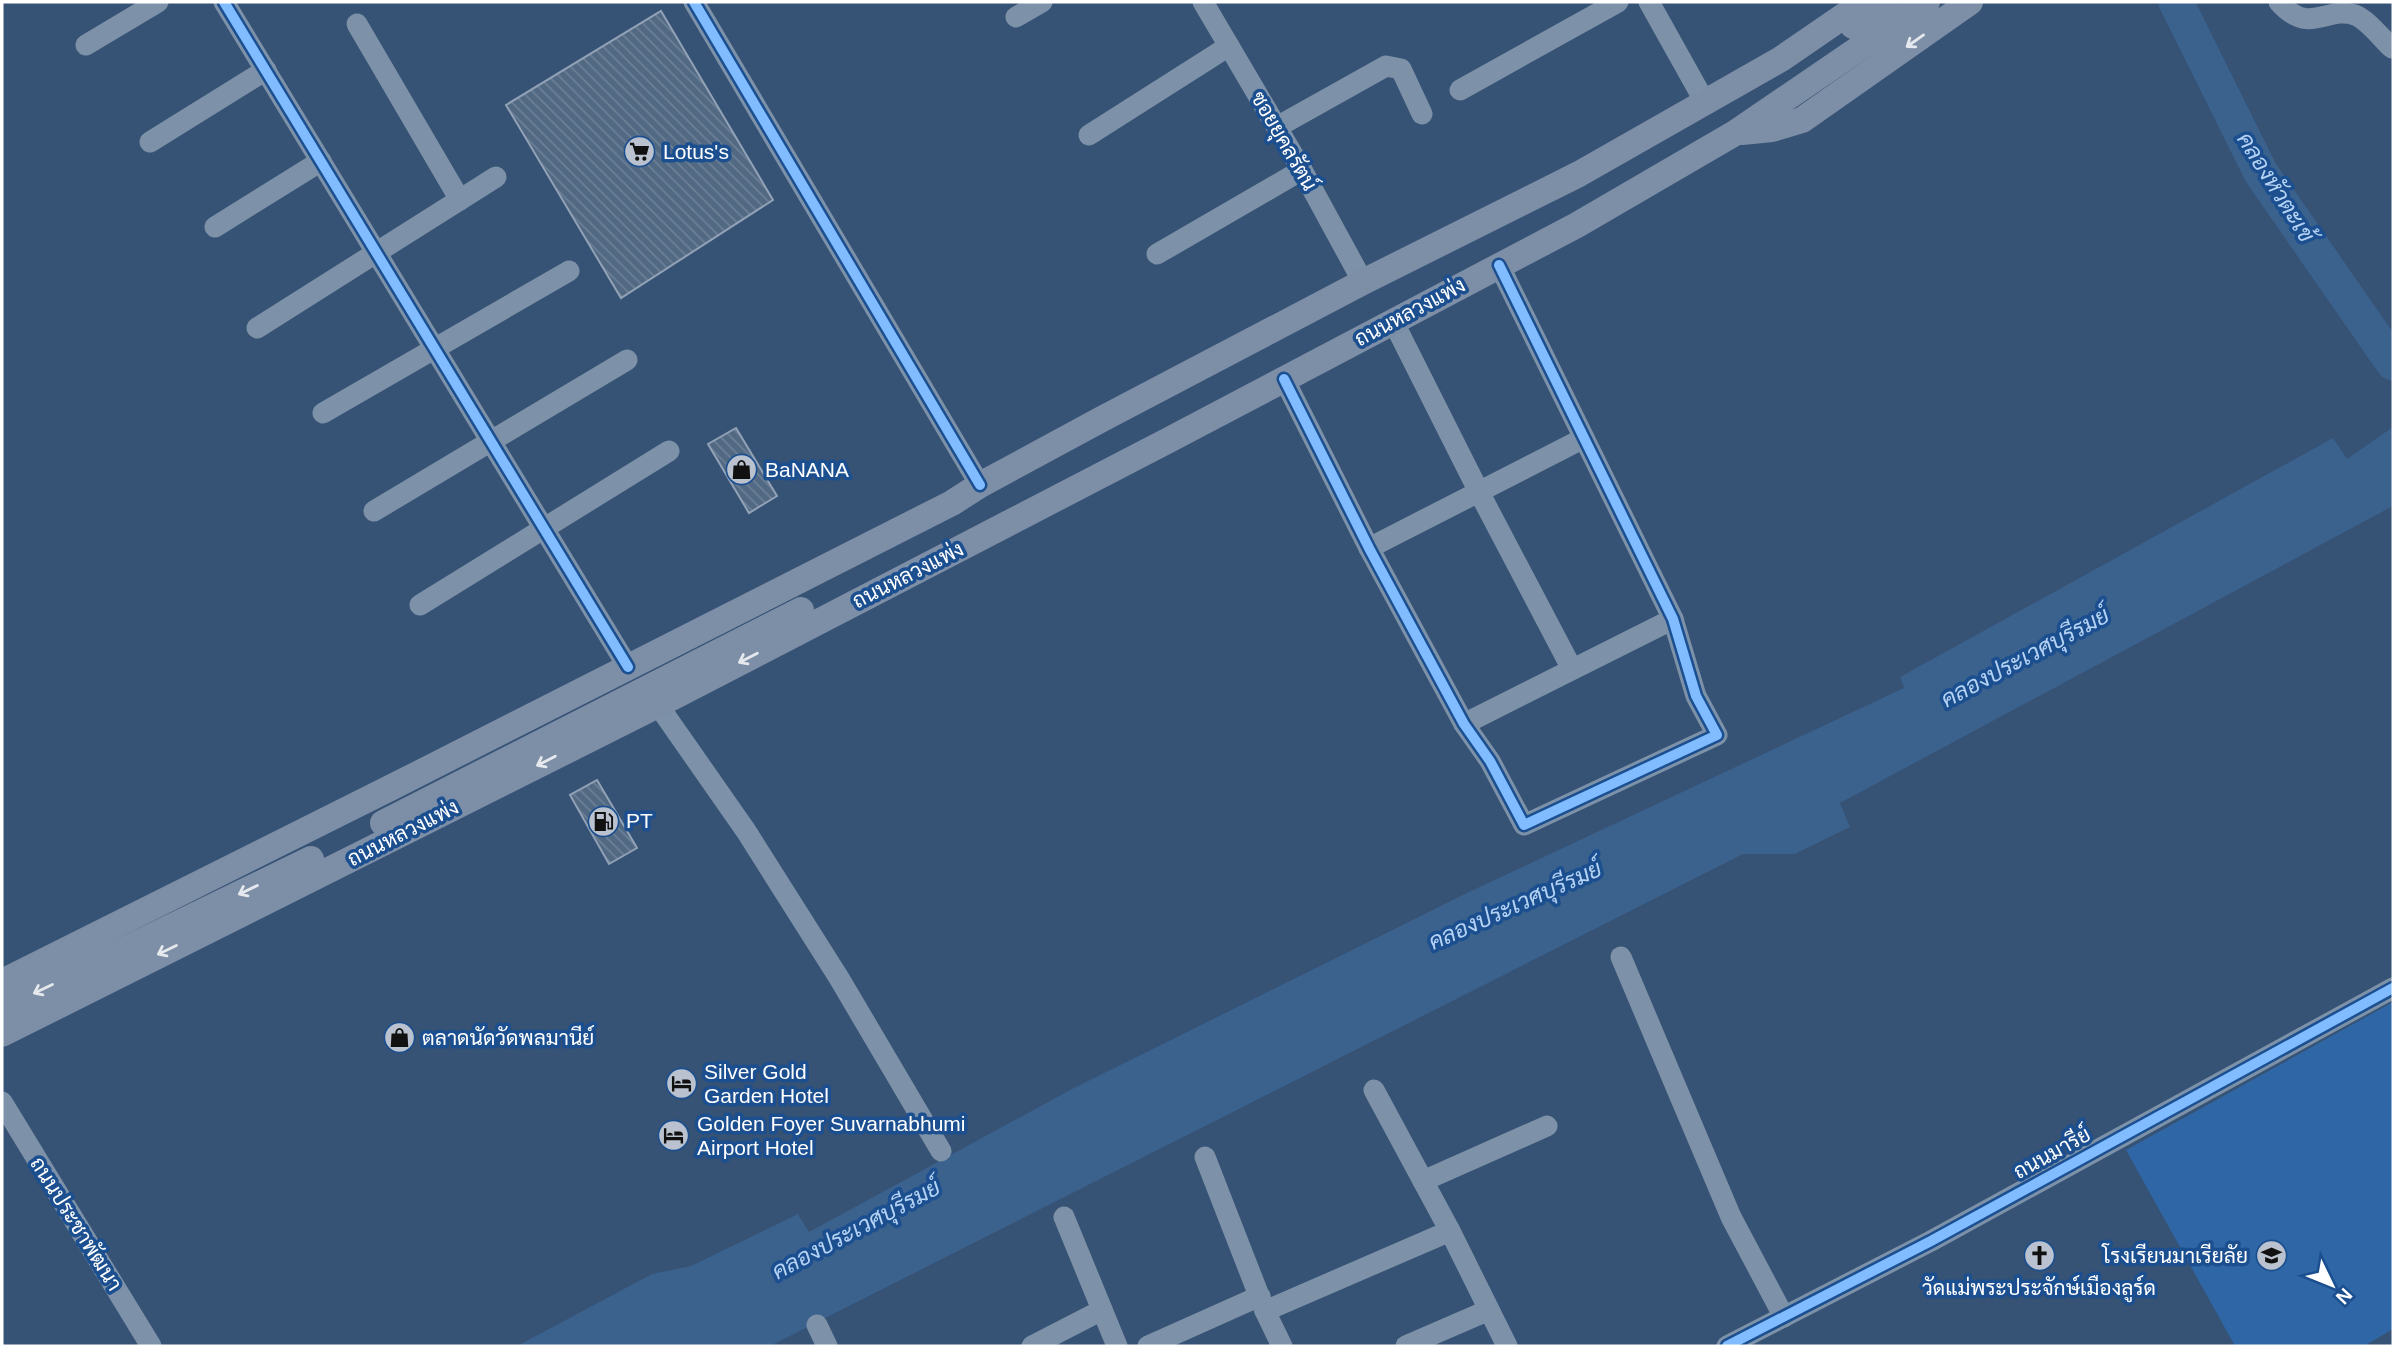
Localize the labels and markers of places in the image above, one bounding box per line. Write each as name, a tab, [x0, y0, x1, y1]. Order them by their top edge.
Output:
supermarket icon: Lotus's	[623, 135, 657, 169]
place label: Lotus's	[663, 140, 729, 163]
shop icon: BaNANA	[725, 453, 759, 487]
place label: BaNANA	[765, 458, 849, 481]
fuel station icon: PT	[586, 804, 620, 838]
place label: PT	[626, 809, 653, 832]
shop icon: ตลาดนัดวัดพลมานีย์	[382, 1021, 416, 1055]
place label: ตลาดนัดวัดพลมานีย์	[422, 1024, 594, 1049]
place label: Silver Gold Garden Hotel	[704, 1060, 829, 1107]
hotel icon: Silver Gold Garden Hotel	[664, 1067, 698, 1101]
place label: Golden Foyer Suvarnabhumi Airport Hotel	[697, 1112, 965, 1159]
hotel icon: Golden Foyer Suvarnabhumi Airport Hotel	[657, 1119, 691, 1153]
church icon: วัดแม่พระประจักษ์เมืองลูร์ด	[2022, 1239, 2056, 1273]
school or university icon: โรงเรียนมาเรียลัย	[2254, 1239, 2288, 1273]
place label: โรงเรียนมาเรียลัย	[2101, 1243, 2248, 1267]
place label: วัดแม่พระประจักษ์เมืองลูร์ด	[1922, 1274, 2156, 1303]

